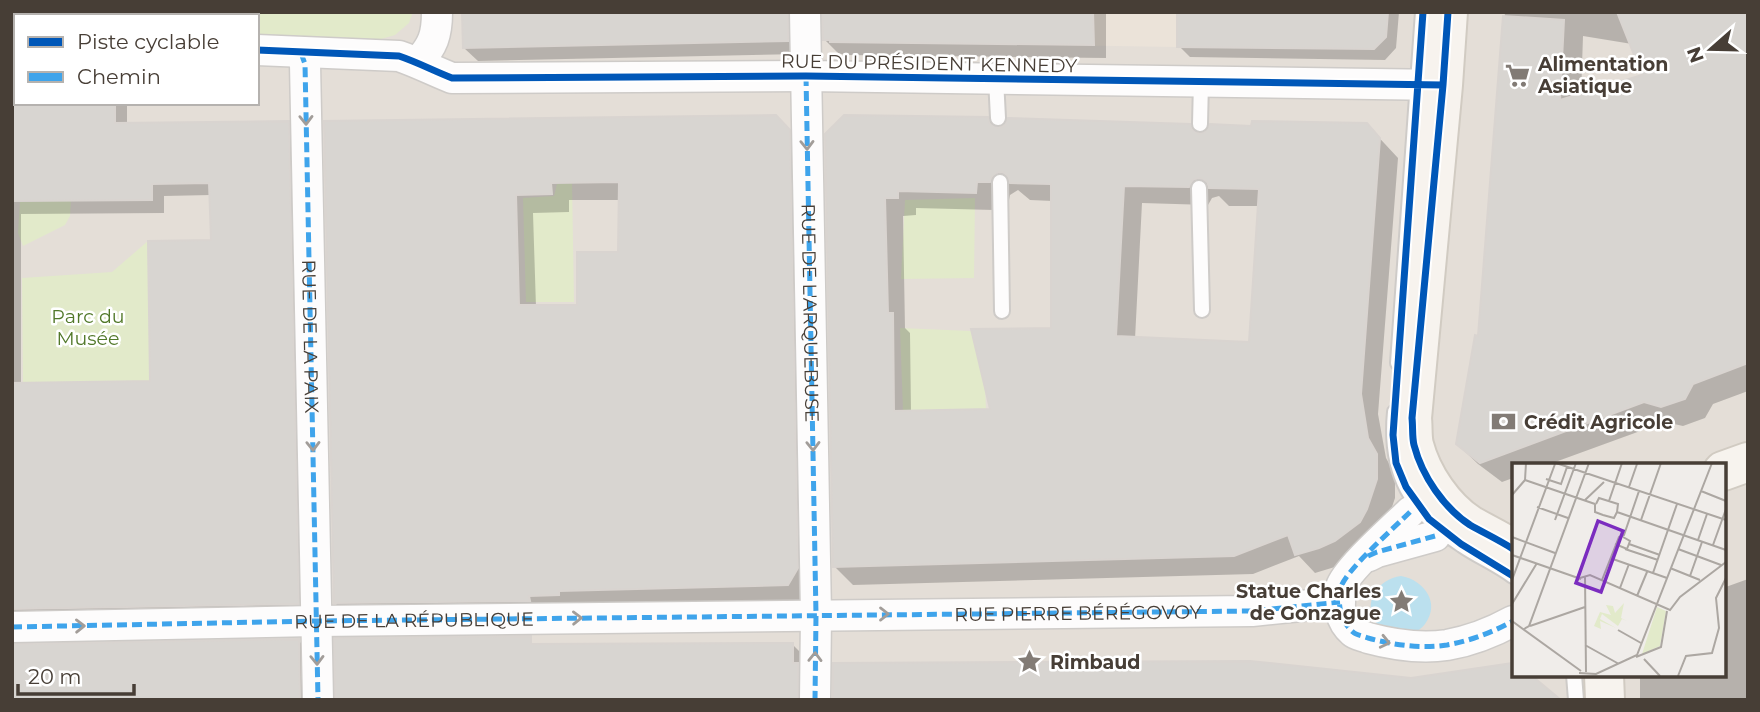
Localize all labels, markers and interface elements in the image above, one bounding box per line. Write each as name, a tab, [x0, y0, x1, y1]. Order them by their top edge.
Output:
legend	[14, 14, 259, 105]
north arrow	[1676, 14, 1746, 84]
text: Piste cyclable	[77, 29, 219, 54]
text: N	[1682, 43, 1709, 66]
street label: RUE DU PRÉSIDENT KENNEDY	[781, 49, 1078, 78]
place label: Alimentation Asiatique	[1537, 53, 1668, 98]
supermarket icon: Alimentation Asiatique	[1504, 61, 1532, 89]
text: Chemin	[77, 64, 161, 89]
one-way arrow	[298, 116, 314, 126]
one-way arrow	[799, 140, 815, 150]
street label: RUE DE L'ARQUEBUSE	[796, 203, 823, 423]
street label: RUE DE LA PAIX	[297, 259, 323, 414]
park label: Parc du Musée	[51, 305, 125, 350]
bank icon: Crédit Agricole	[1490, 408, 1518, 436]
place label: Crédit Agricole	[1524, 411, 1673, 434]
one-way arrow	[805, 440, 820, 451]
one-way arrow	[305, 441, 320, 452]
inset map	[1512, 463, 1725, 677]
place label: Statue Charles de Gonzague	[1236, 580, 1381, 625]
place icon: Statue Charles de Gonzague	[1387, 588, 1415, 616]
street label: RUE PIERRE BÉRÉGOVOY	[954, 601, 1203, 626]
one-way arrow	[879, 606, 890, 622]
street label: RUE DE LA RÉPUBLIQUE	[294, 608, 534, 633]
one-way arrow	[572, 611, 583, 626]
one-way arrow	[76, 618, 86, 634]
one-way arrow	[1379, 634, 1391, 648]
place icon: Rimbaud	[1016, 648, 1044, 676]
one-way arrow	[807, 651, 823, 662]
place label: Rimbaud	[1050, 651, 1140, 674]
scale bar	[18, 652, 133, 696]
one-way arrow	[309, 656, 325, 666]
text: 20 m	[28, 664, 82, 689]

